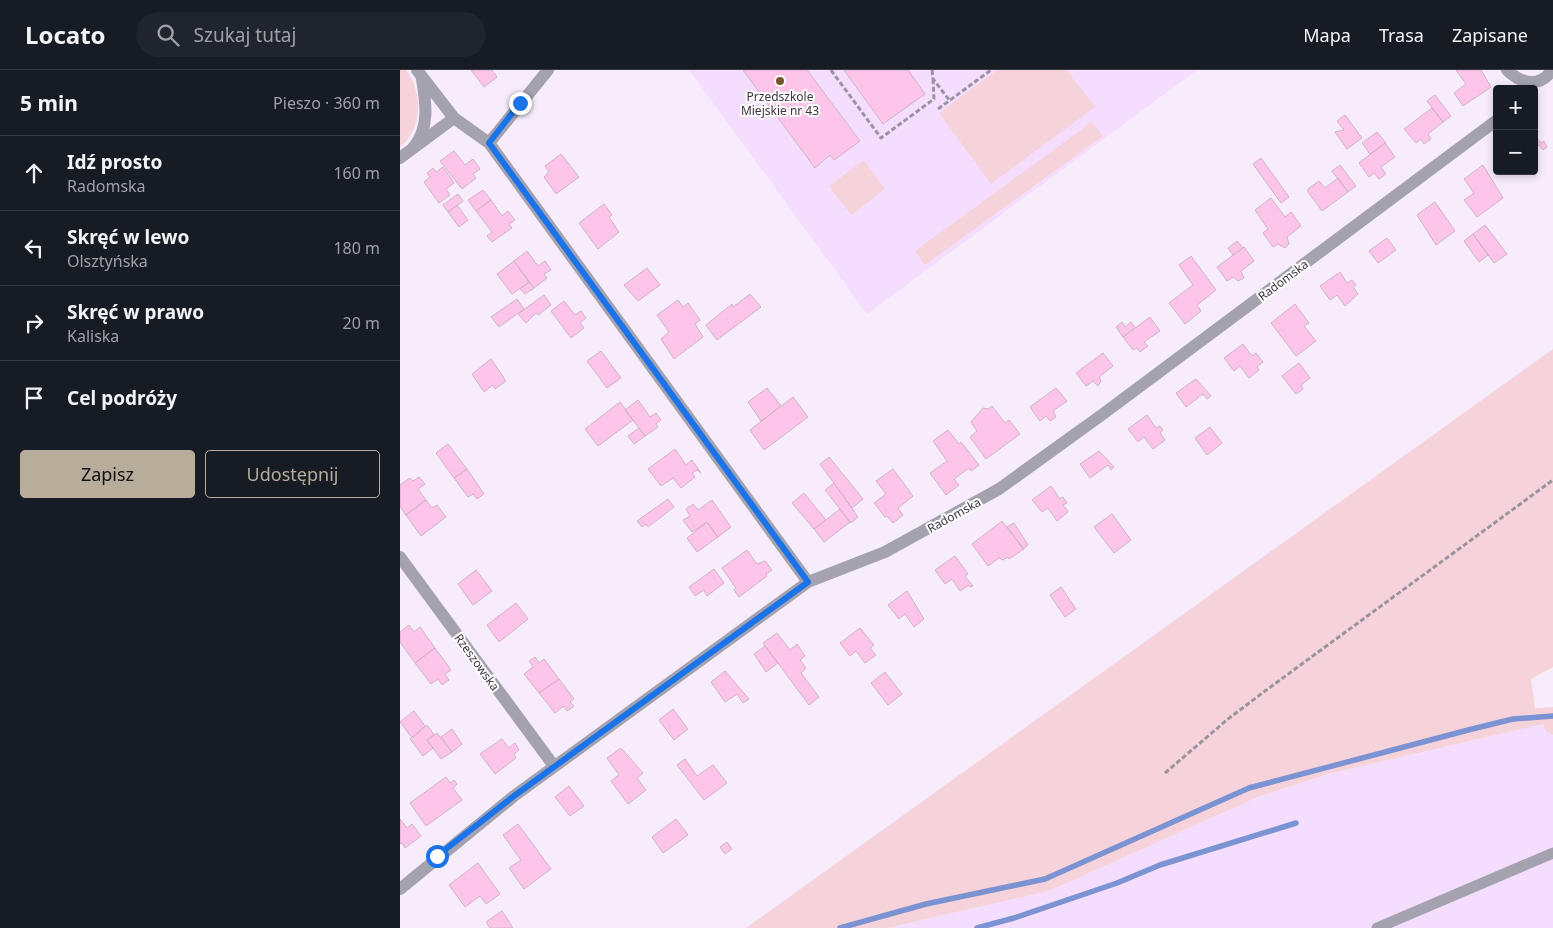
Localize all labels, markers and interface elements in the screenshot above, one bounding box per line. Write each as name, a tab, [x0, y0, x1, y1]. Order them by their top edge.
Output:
search box	[136, 12, 486, 57]
text: Locato	[25, 18, 106, 51]
icon: search	[154, 21, 182, 49]
text: Szukaj tutaj	[194, 22, 296, 48]
text: Mapa	[1303, 23, 1351, 47]
text: Trasa	[1379, 23, 1424, 47]
text: Zapisane	[1452, 23, 1528, 47]
marker: Przedszkole Miejskie nr 43	[774, 75, 786, 87]
map controls	[1493, 85, 1538, 175]
button: +	[1493, 85, 1538, 130]
place label: Przedszkole Miejskie nr 43	[741, 88, 819, 119]
text: 5 min	[20, 89, 78, 117]
text: Pieszo · 360 m	[273, 92, 380, 114]
route end	[509, 92, 532, 115]
button: −	[1493, 130, 1538, 175]
text: Idź prosto	[67, 149, 162, 175]
icon: ahead	[20, 159, 48, 187]
text: 160 m	[333, 162, 380, 184]
text: Radomska	[67, 175, 146, 197]
text: Skręć w lewo	[67, 224, 189, 250]
icon: left	[20, 234, 48, 262]
text: 180 m	[333, 237, 380, 259]
text: Olsztyńska	[67, 250, 148, 272]
street label: Radomska	[1254, 255, 1312, 305]
text: Skręć w prawo	[67, 299, 204, 325]
icon: right	[20, 309, 48, 337]
text: 20 m	[343, 312, 380, 334]
text: Kaliska	[67, 325, 119, 347]
icon: arrive	[20, 384, 48, 412]
text: Cel podróży	[67, 385, 177, 411]
button: Zapisz	[20, 450, 195, 498]
button: Udostępnij	[205, 450, 380, 498]
street label: Radomska	[924, 493, 984, 537]
street label: Rzeszowska	[451, 630, 503, 694]
route start	[426, 845, 449, 868]

